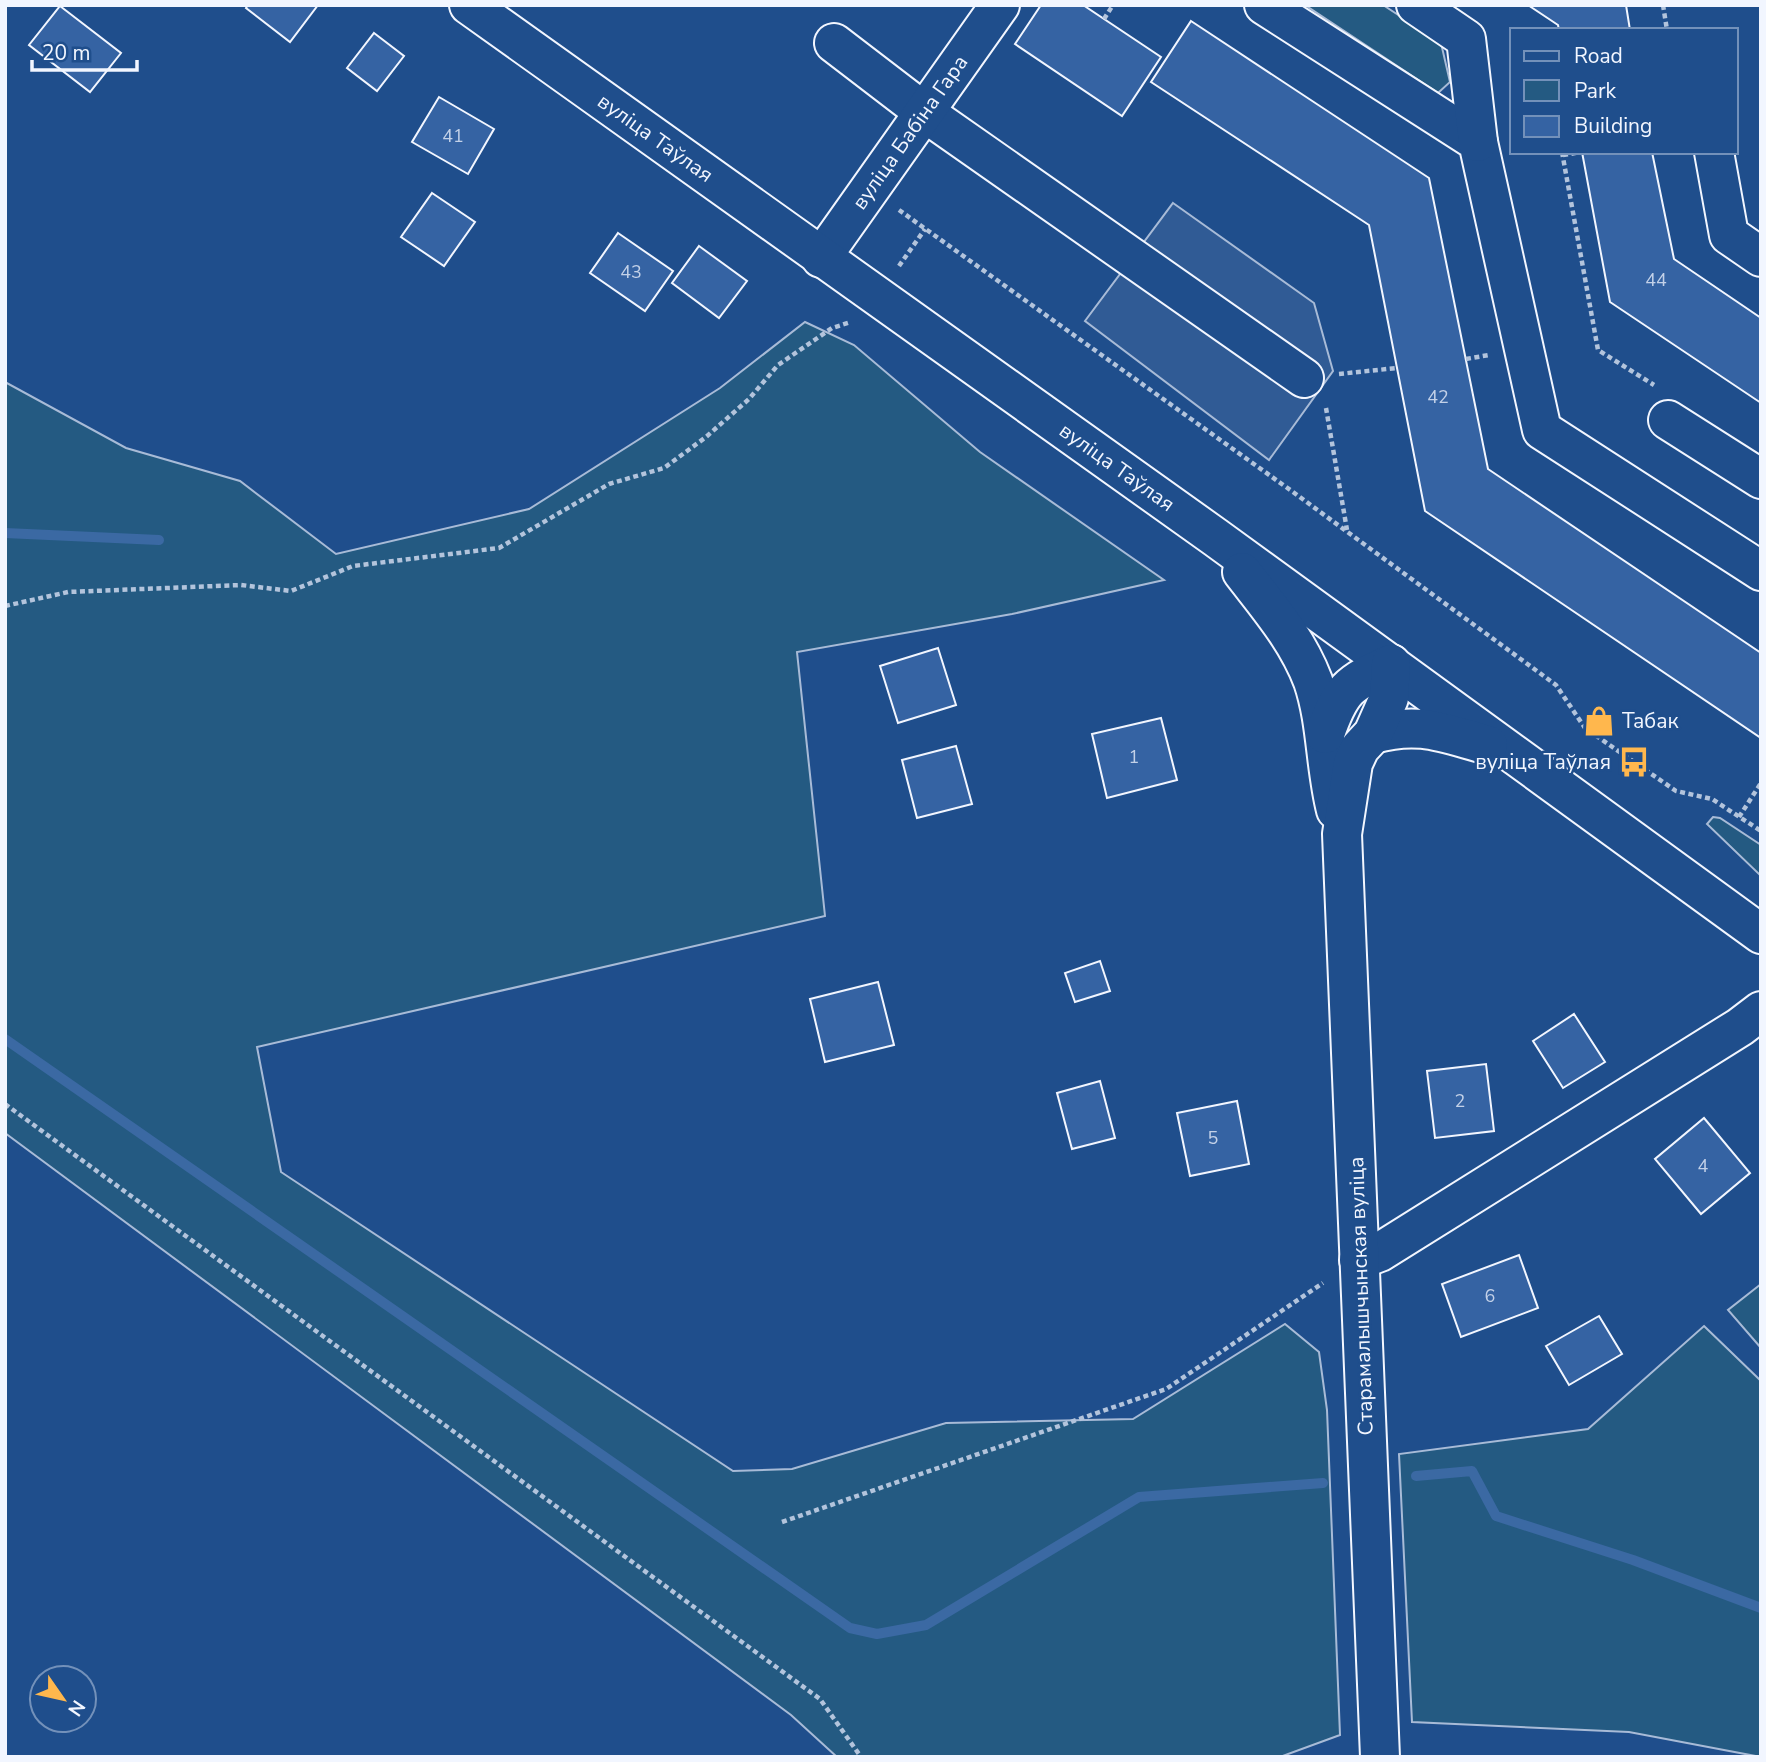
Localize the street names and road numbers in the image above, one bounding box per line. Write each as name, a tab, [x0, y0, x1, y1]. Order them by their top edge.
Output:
street label: вуліца Бабіна Гара	[846, 49, 974, 215]
street label: вуліца Таўлая	[592, 87, 719, 189]
street label: вуліца Таўлая	[1054, 416, 1180, 518]
street label: Старамалышчынская вуліца	[1342, 1156, 1380, 1436]

